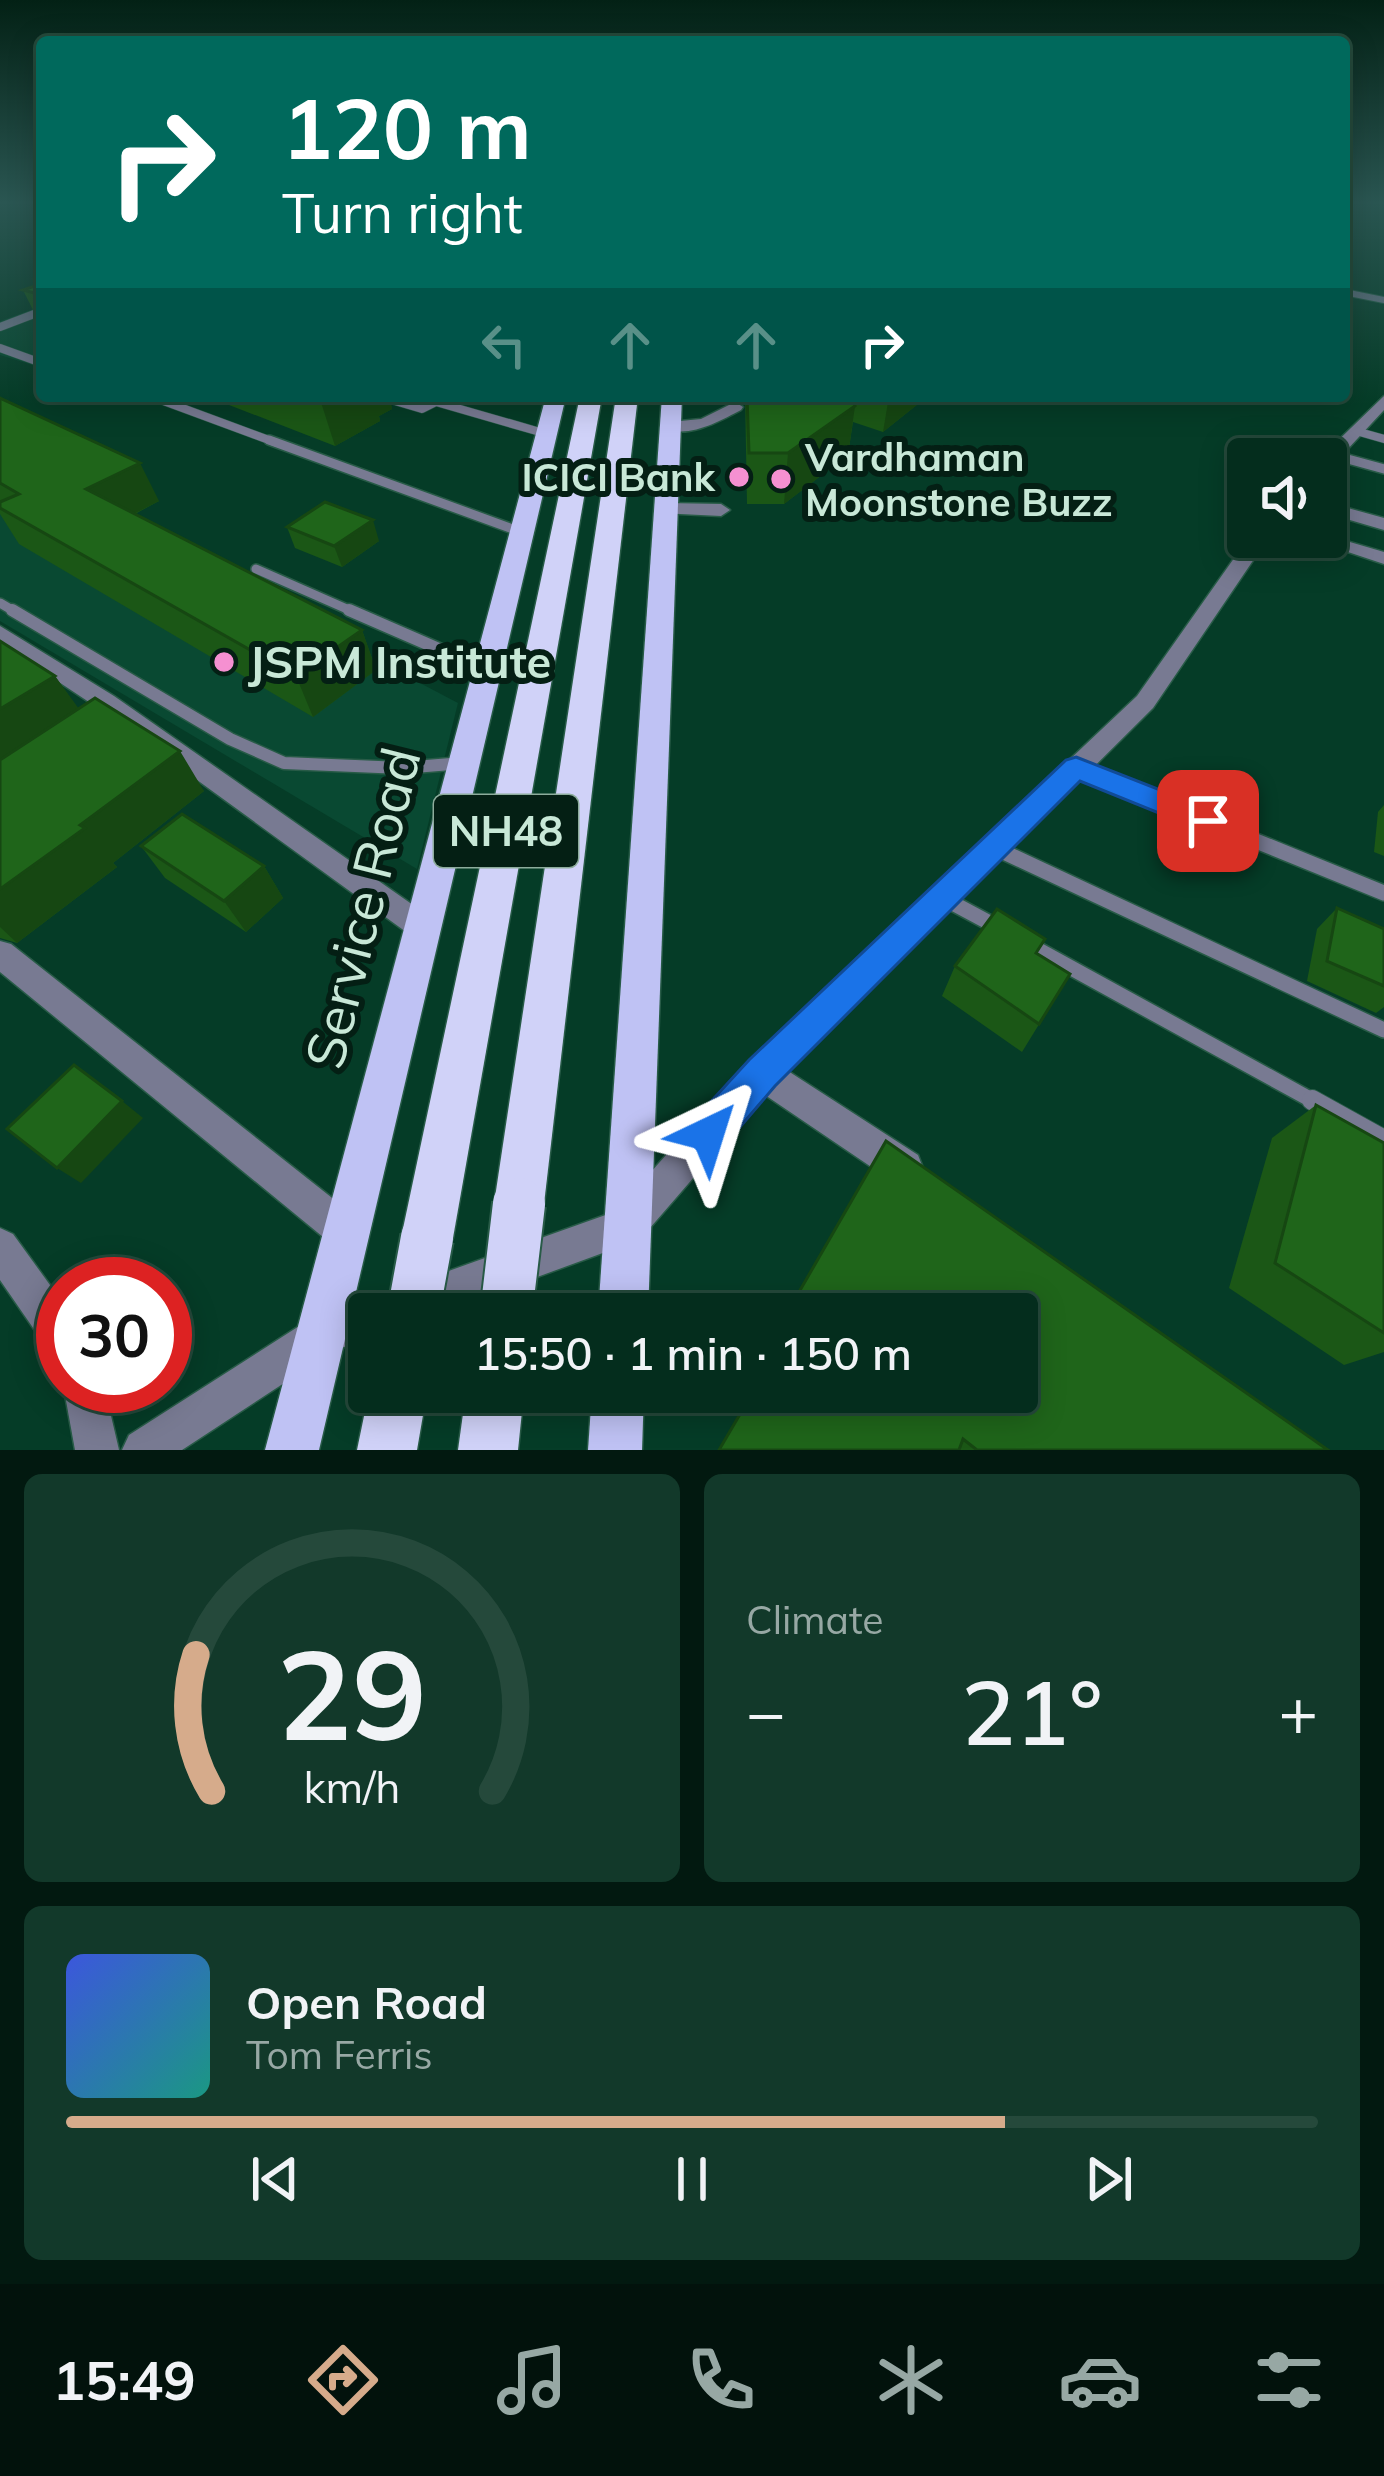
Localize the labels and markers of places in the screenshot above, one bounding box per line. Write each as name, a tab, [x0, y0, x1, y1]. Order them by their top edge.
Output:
place label: Vardhaman Moonstone Buzz	[804, 432, 1112, 526]
place label: ICICI Bank	[522, 452, 716, 501]
marker: ICICI Bank	[726, 464, 752, 490]
marker: Vardhaman Moonstone Buzz	[768, 466, 794, 492]
place label: JSPM Institute	[248, 633, 551, 689]
marker: JSPM Institute	[211, 649, 237, 675]
pin	[1157, 770, 1259, 872]

